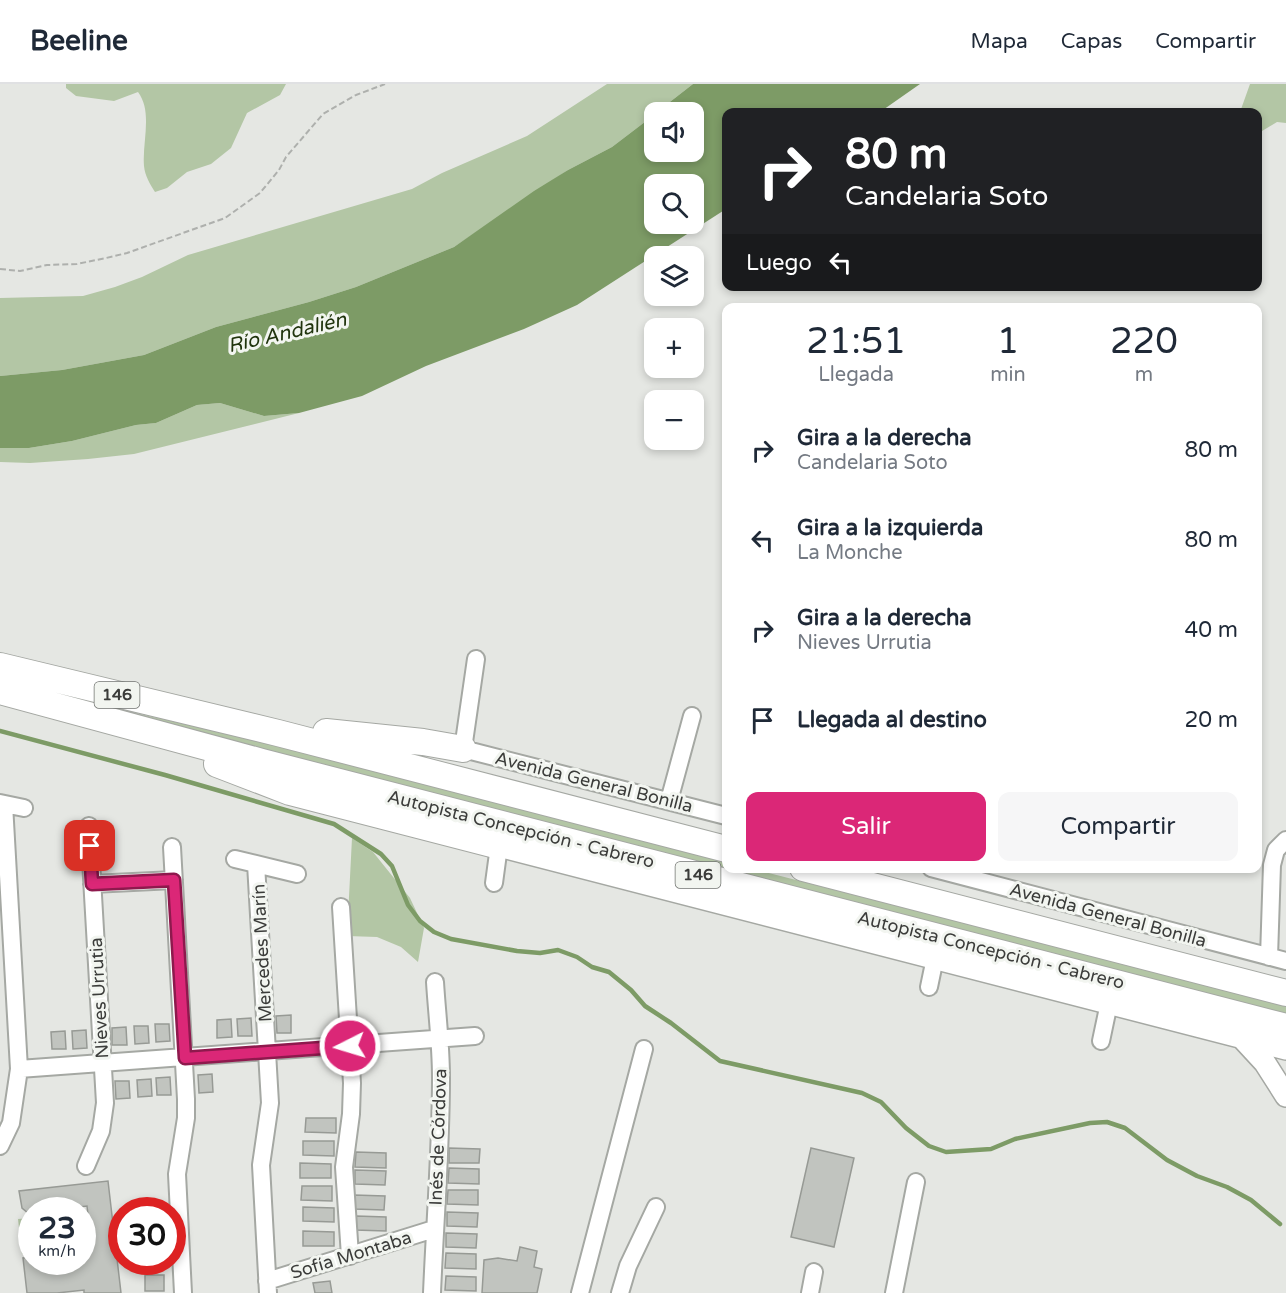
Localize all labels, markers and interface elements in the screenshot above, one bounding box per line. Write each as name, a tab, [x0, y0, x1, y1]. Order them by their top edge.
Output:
text: Beeline	[30, 24, 128, 58]
text: Mapa	[971, 29, 1028, 54]
text: Capas	[1061, 29, 1122, 54]
text: Compartir	[1155, 29, 1256, 54]
map controls	[644, 102, 704, 450]
button: sound	[644, 102, 704, 162]
text: 80 m	[845, 129, 947, 180]
icon: right	[746, 132, 824, 210]
button: search	[644, 174, 704, 234]
text: Candelaria Soto	[845, 180, 1048, 213]
button: layers	[644, 246, 704, 306]
icon: left	[824, 246, 857, 279]
text: Luego	[746, 250, 812, 276]
water label: Río Andalién	[225, 308, 349, 358]
button: +	[644, 318, 704, 378]
text: 21:51	[806, 320, 906, 363]
text: 1	[997, 320, 1019, 363]
text: 220	[1110, 320, 1178, 363]
text: Llegada	[818, 363, 894, 387]
text: min	[990, 363, 1026, 387]
text: m	[1135, 363, 1153, 387]
button: −	[644, 390, 704, 450]
text: Gira a la derecha	[797, 425, 972, 451]
icon: right	[746, 434, 779, 467]
text: 80 m	[1184, 437, 1238, 463]
text: Candelaria Soto	[797, 451, 948, 475]
text: Gira a la izquierda	[797, 515, 983, 541]
icon: left	[746, 524, 779, 557]
text: 80 m	[1184, 527, 1238, 553]
text: La Monche	[797, 541, 903, 565]
text: Gira a la derecha	[797, 605, 972, 631]
icon: right	[746, 614, 779, 647]
text: 40 m	[1184, 617, 1238, 643]
text: Nieves Urrutia	[797, 631, 932, 655]
road number: 146	[94, 682, 140, 708]
icon: arrive	[746, 704, 779, 737]
text: Llegada al destino	[797, 707, 987, 733]
text: 20 m	[1184, 707, 1238, 733]
street label: Avenida General Bonilla	[493, 747, 695, 817]
street label: Autopista Concepción - Cabrero	[385, 785, 657, 873]
button: Salir	[746, 792, 986, 861]
button: Compartir	[998, 792, 1238, 861]
pin	[64, 820, 115, 871]
icon: arrive	[73, 829, 106, 862]
road number: 146	[676, 862, 720, 888]
street label: Avenida General Bonilla	[1007, 878, 1209, 952]
street label: Mercedes Marín	[247, 883, 277, 1023]
street label: Autopista Concepción - Cabrero	[855, 906, 1127, 994]
street label: Nieves Urrutia	[85, 937, 113, 1059]
position arrow	[318, 1014, 382, 1078]
street label: Inés de Córdova	[425, 1068, 451, 1206]
speed limit sign: 30	[108, 1197, 186, 1275]
text: 23	[38, 1210, 76, 1247]
street label: Sofía Montaba	[288, 1226, 414, 1284]
text: km/h	[38, 1242, 76, 1260]

